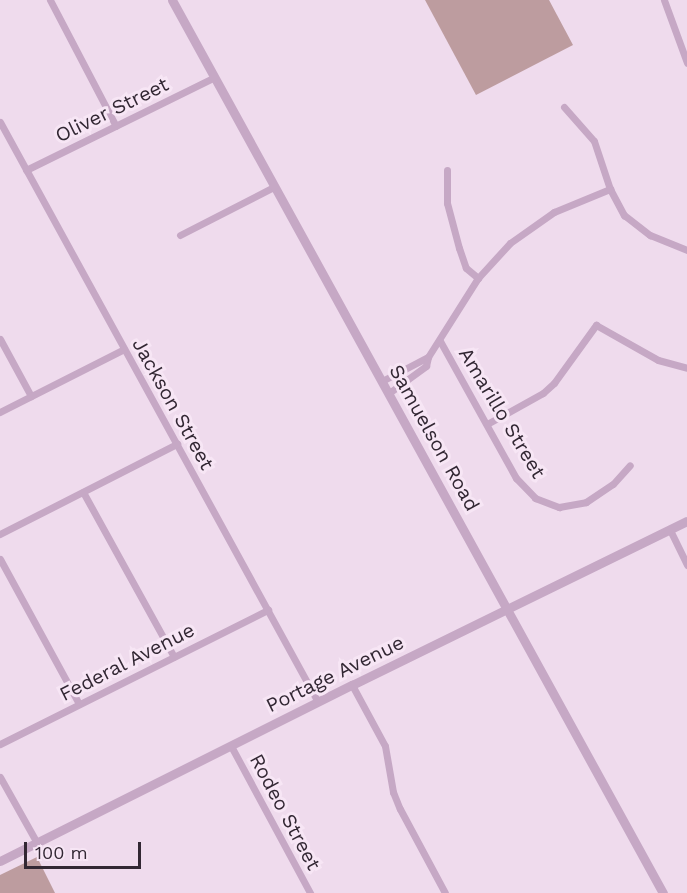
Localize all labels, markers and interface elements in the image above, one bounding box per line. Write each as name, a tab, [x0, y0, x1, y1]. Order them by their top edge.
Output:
street label: Oliver Street	[51, 72, 173, 148]
street label: Jackson Street	[127, 334, 219, 474]
street label: Amarillo Street	[454, 343, 550, 483]
street label: Samuelson Road	[384, 361, 484, 515]
street label: Federal Avenue	[55, 617, 199, 707]
street label: Portage Avenue	[262, 630, 408, 718]
street label: Rodeo Street	[244, 750, 326, 874]
scale bar	[27, 830, 144, 868]
text: 100 m	[35, 842, 88, 863]

